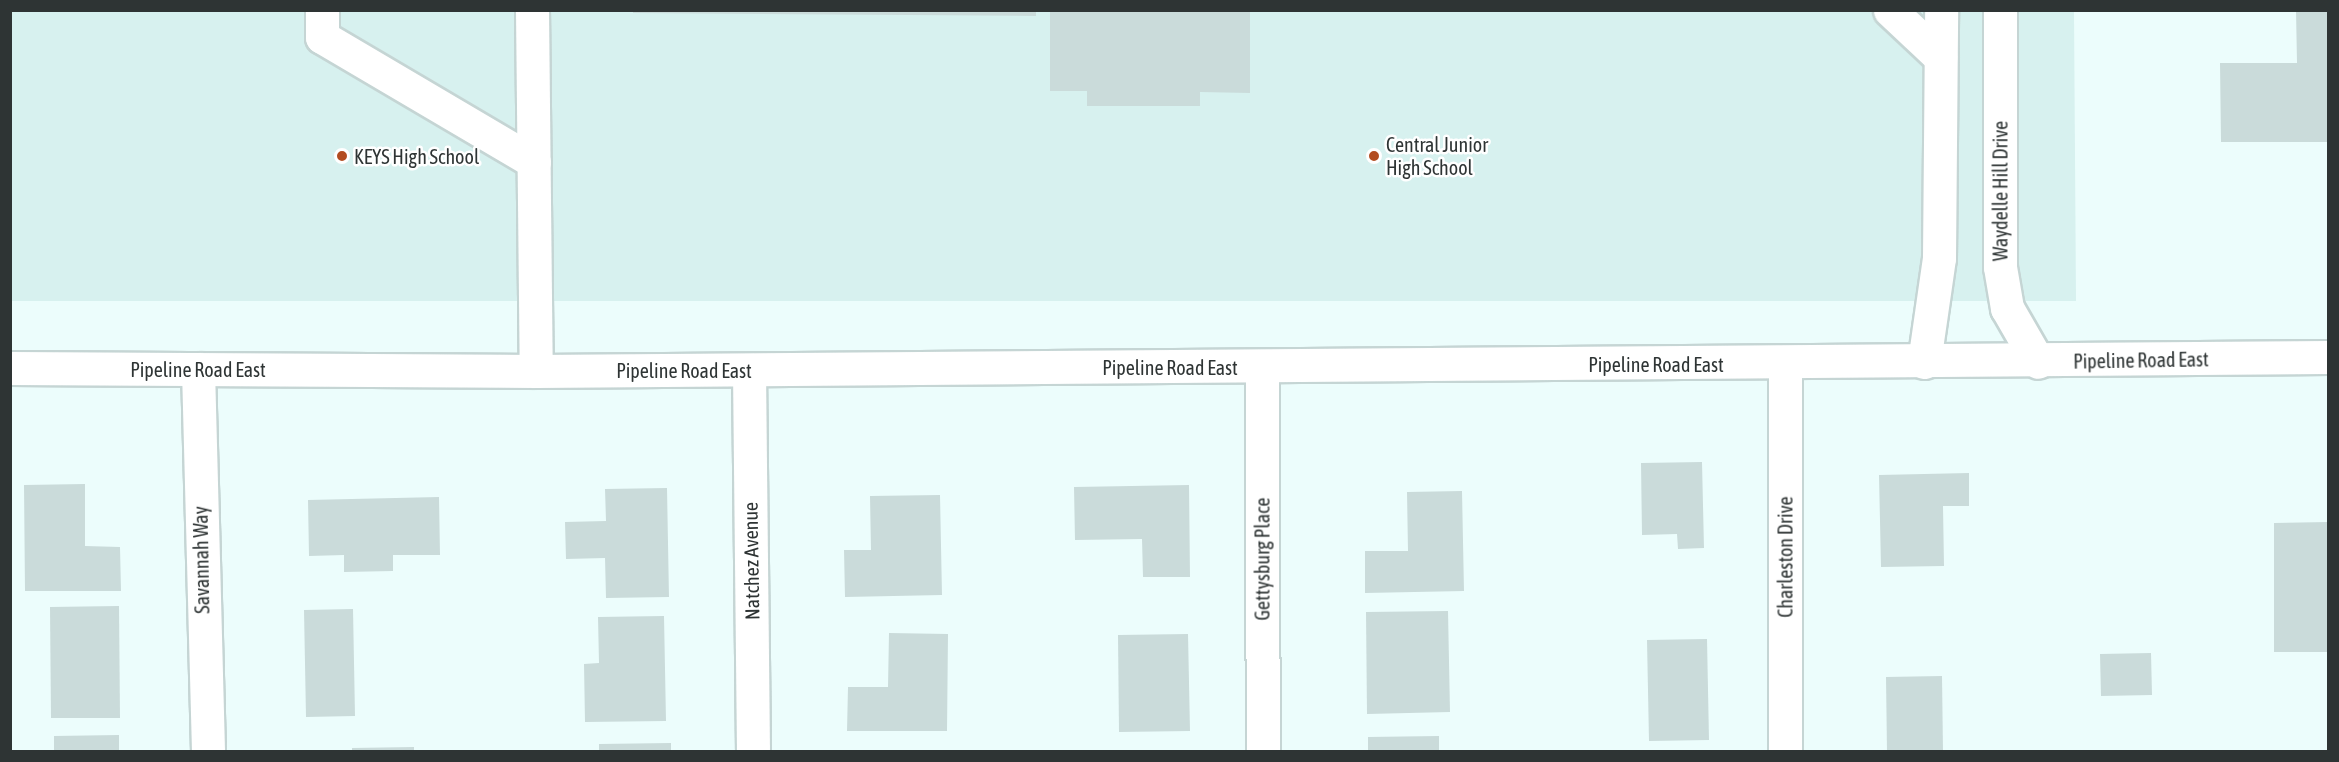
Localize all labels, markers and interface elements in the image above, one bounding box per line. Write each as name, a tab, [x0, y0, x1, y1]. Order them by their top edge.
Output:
street label: Waydelle Hill Drive	[1988, 121, 2012, 261]
place label: Central Junior High School	[1386, 132, 1488, 179]
place label: KEYS High School	[354, 144, 479, 168]
marker: KEYS High School	[335, 149, 349, 163]
marker: Central Junior High School	[1367, 149, 1381, 163]
street label: Pipeline Road East	[2073, 347, 2209, 373]
street label: Pipeline Road East	[1588, 352, 1724, 376]
street label: Pipeline Road East	[1102, 355, 1238, 379]
street label: Pipeline Road East	[130, 357, 266, 381]
street label: Pipeline Road East	[616, 358, 752, 382]
street label: Charleston Drive	[1773, 496, 1797, 618]
street label: Gettysburg Place	[1250, 497, 1274, 621]
street label: Natchez Avenue	[738, 502, 764, 620]
street label: Savannah Way	[188, 506, 214, 614]

